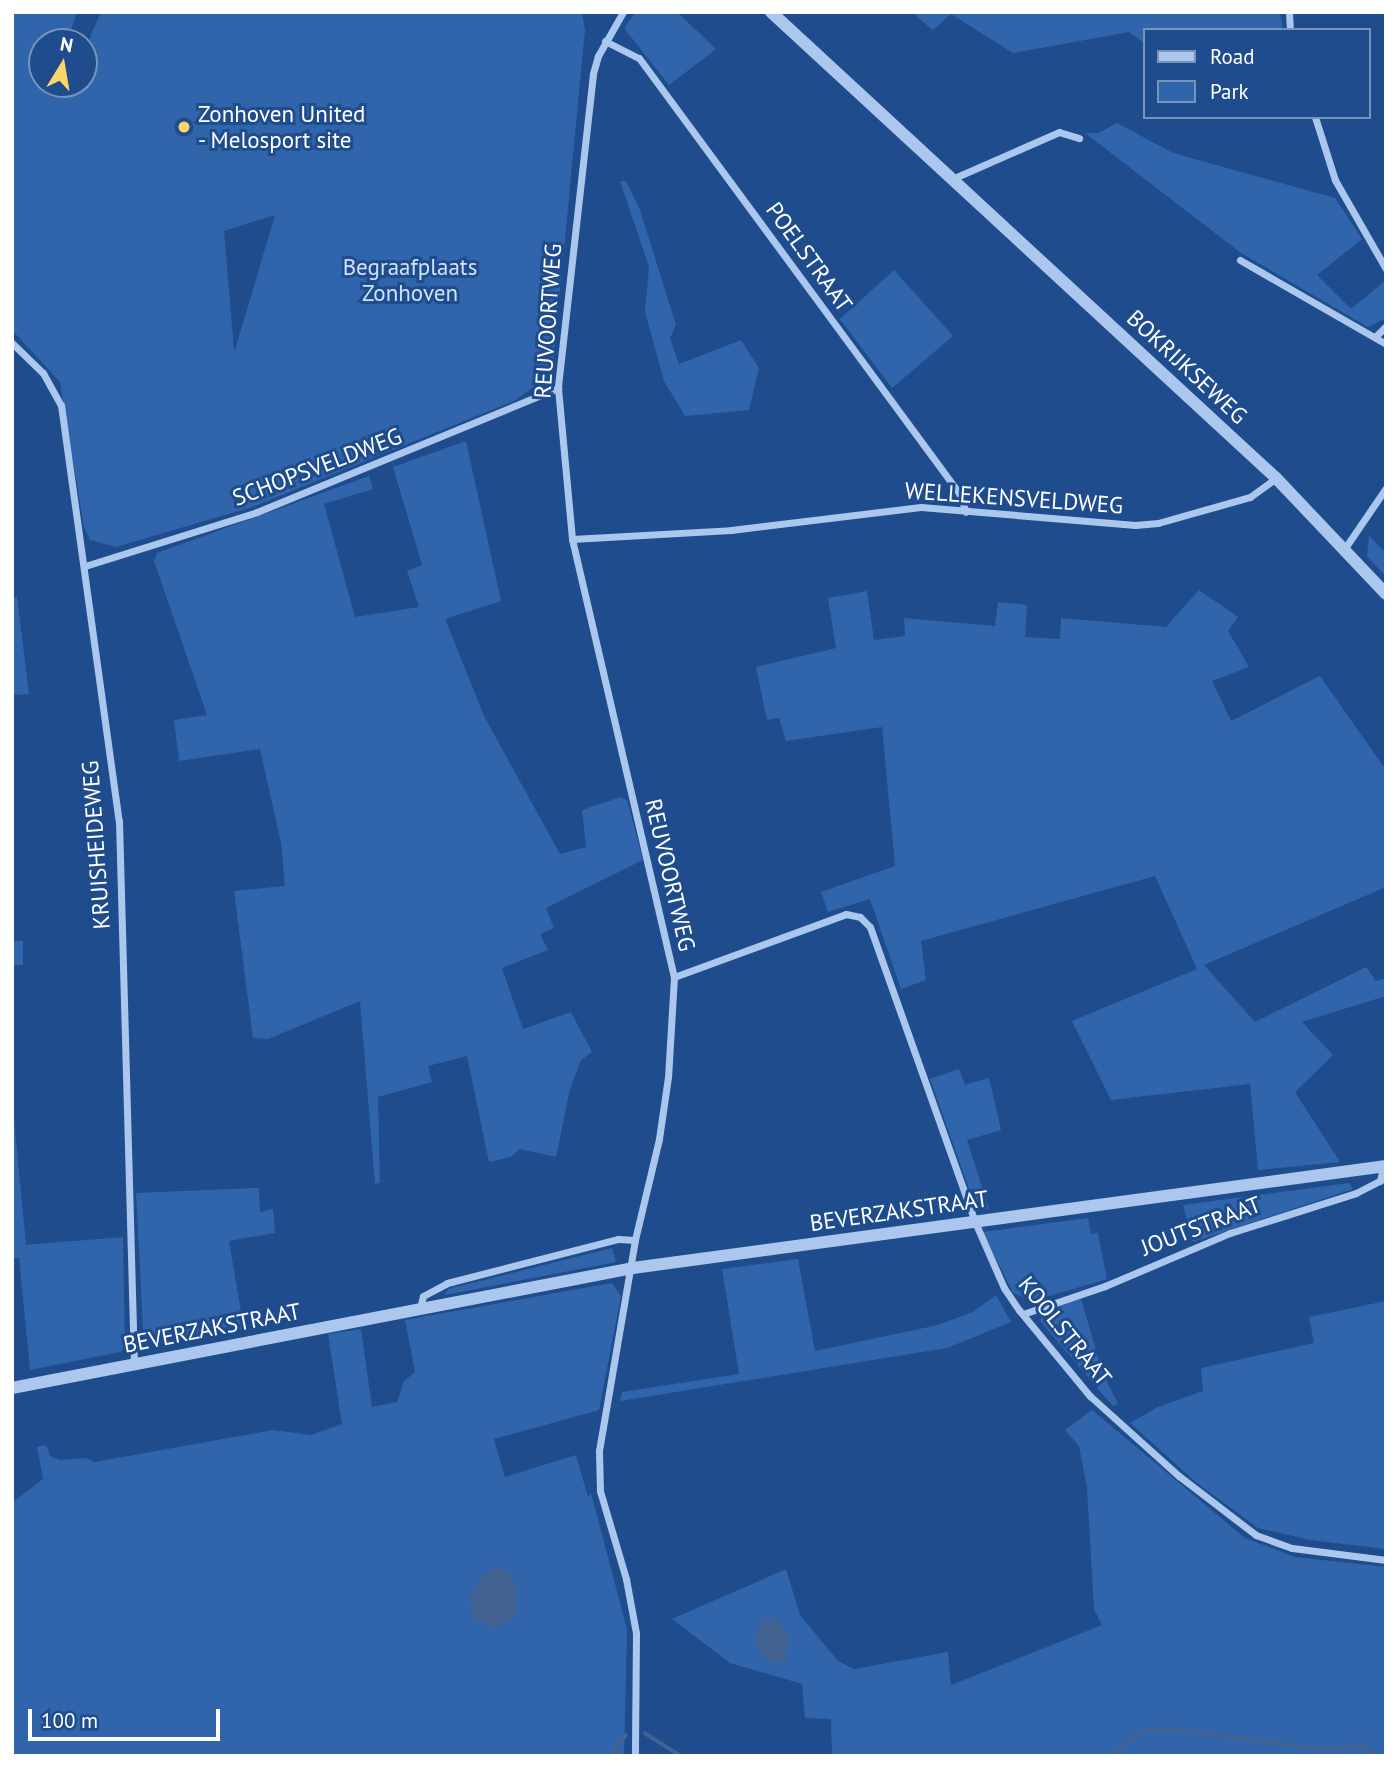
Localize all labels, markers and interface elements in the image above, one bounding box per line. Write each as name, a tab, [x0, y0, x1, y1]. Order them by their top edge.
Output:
north arrow	[28, 28, 98, 98]
legend	[1142, 28, 1370, 119]
text: N	[58, 31, 75, 57]
text: Road	[1210, 43, 1254, 70]
text: Park	[1210, 78, 1249, 105]
place label: Zonhoven United - Melosport site	[198, 100, 365, 154]
marker: Zonhoven United - Melosport site	[176, 119, 192, 135]
street label: POELSTRAAT	[760, 197, 858, 317]
street label: REUVOORTWEG	[529, 243, 567, 399]
park label: Begraafplaats Zonhoven	[343, 253, 477, 307]
street label: BOKRIJKSEWEG	[1121, 304, 1253, 430]
street label: SCHOPSVELDWEG	[229, 422, 405, 512]
street label: WELLEKENSVELDWEG	[904, 477, 1124, 519]
street label: KRUISHEIDEWEG	[76, 760, 116, 930]
street label: REUVOORTWEG	[639, 796, 701, 954]
street label: BEVERZAKSTRAAT	[808, 1185, 990, 1237]
street label: JOUTSTRAAT	[1137, 1190, 1265, 1262]
street label: KOOLSTRAAT	[1013, 1271, 1117, 1391]
street label: BEVERZAKSTRAAT	[121, 1297, 303, 1359]
scale bar	[32, 1694, 224, 1738]
text: 100 m	[41, 1707, 98, 1734]

